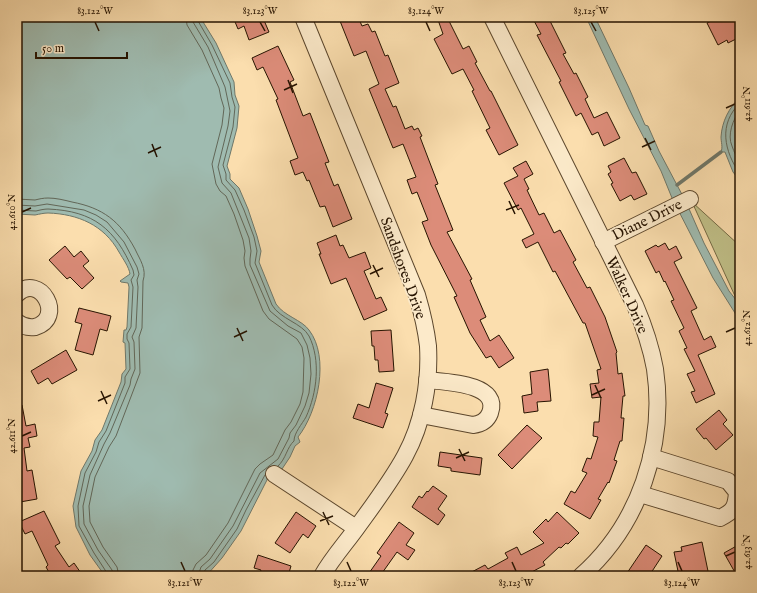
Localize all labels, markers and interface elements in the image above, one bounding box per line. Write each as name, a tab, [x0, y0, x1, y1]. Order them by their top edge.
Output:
text: 83.122°W	[77, 5, 113, 18]
text: 83.123°W	[243, 5, 278, 18]
text: 83.124°W	[408, 5, 444, 18]
text: 83.125°W	[574, 5, 609, 18]
scale bar	[36, 34, 127, 60]
text: 50 m	[42, 41, 64, 56]
text: 42.611°N	[741, 86, 754, 122]
text: 42.610°N	[6, 194, 19, 230]
street label: Diane Drive	[609, 195, 685, 245]
street label: Sandshores Drive	[376, 214, 430, 322]
street label: Walker Drive	[602, 253, 652, 337]
text: 42.612°N	[741, 310, 754, 346]
text: 42.611°N	[6, 418, 19, 454]
text: 42.613°N	[741, 534, 754, 570]
text: 83.121°W	[168, 577, 203, 590]
text: 83.122°W	[333, 577, 369, 590]
text: 83.123°W	[499, 577, 534, 590]
text: 83.124°W	[664, 577, 700, 590]

